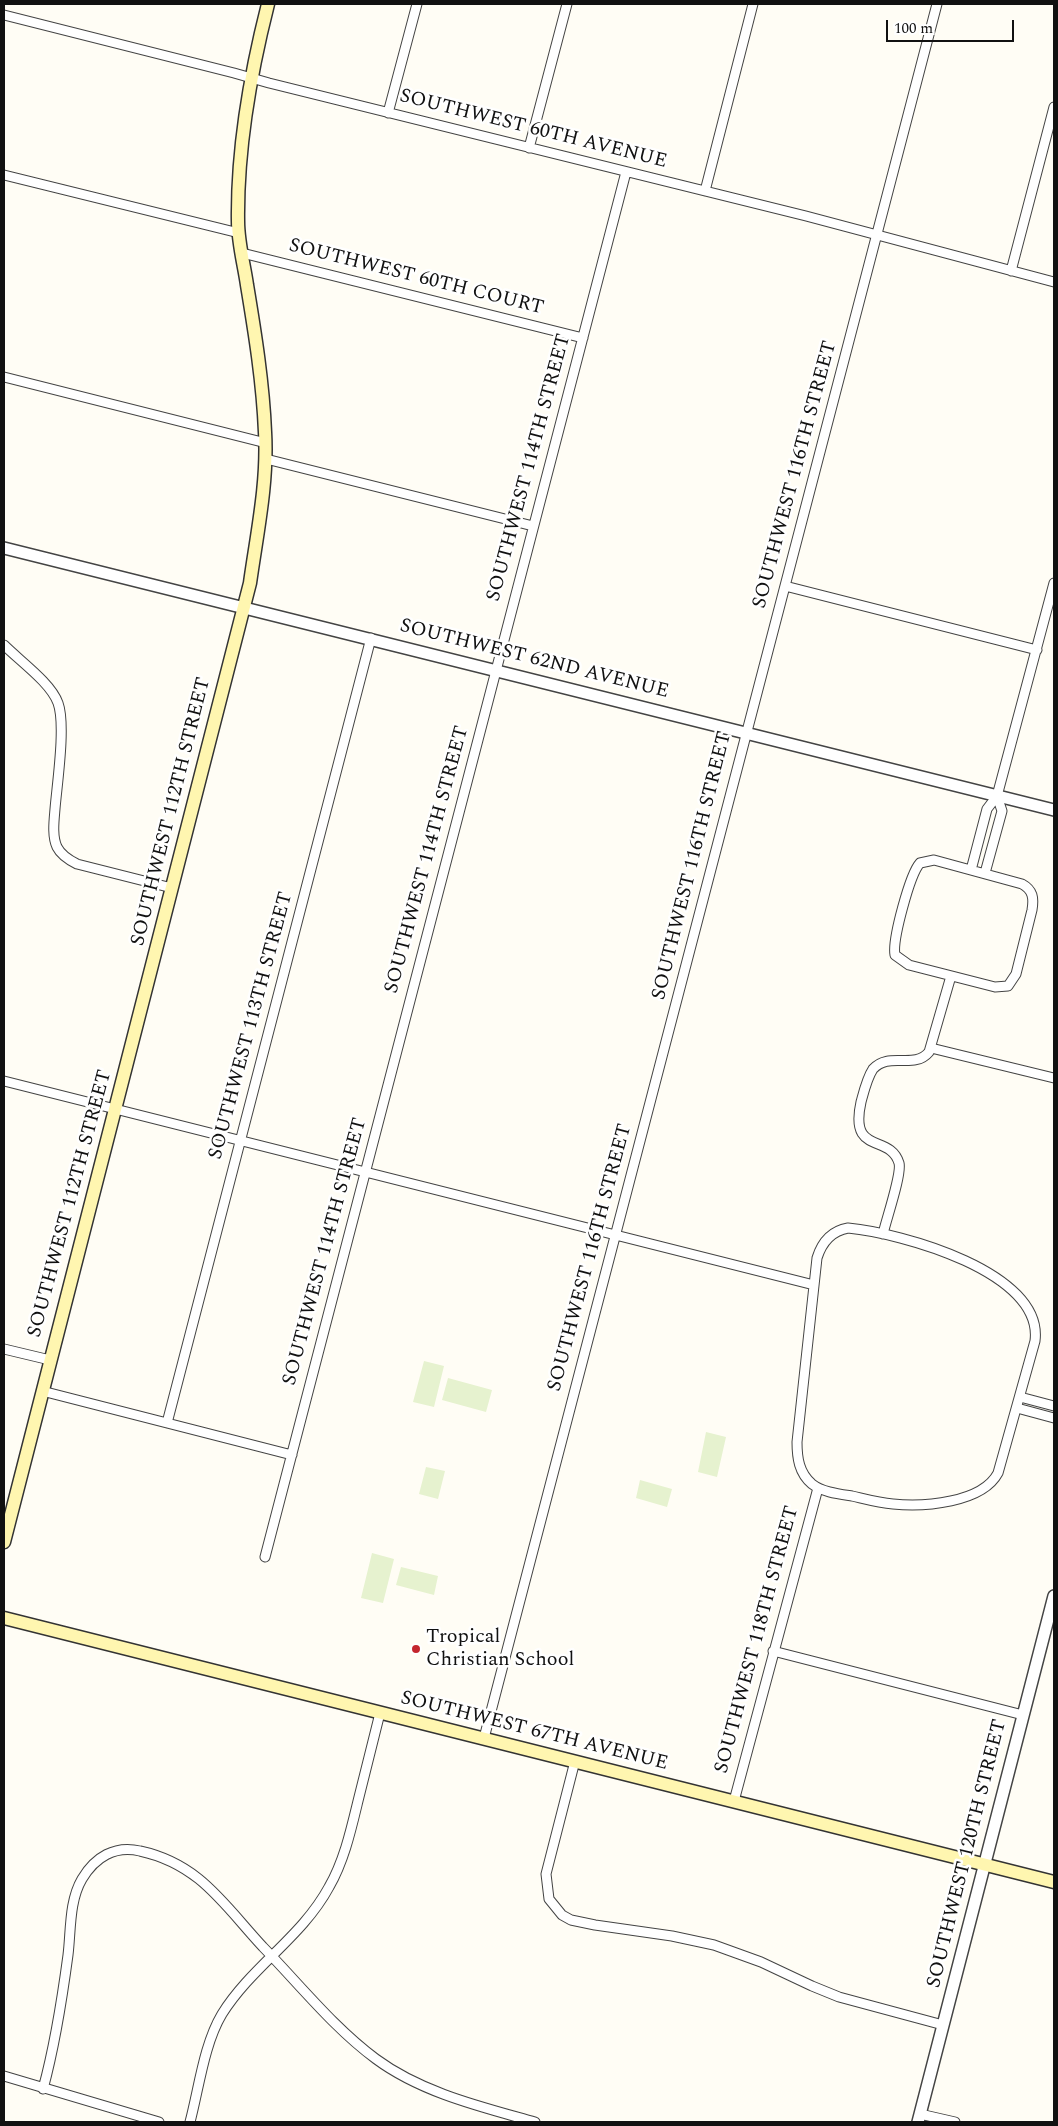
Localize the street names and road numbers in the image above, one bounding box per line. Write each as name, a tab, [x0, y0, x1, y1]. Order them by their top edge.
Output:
street label: SOUTHWEST 60TH AVENUE	[397, 85, 669, 175]
street label: SOUTHWEST 60TH COURT	[286, 235, 546, 321]
street label: SOUTHWEST 114TH STREET	[483, 332, 577, 604]
street label: SOUTHWEST 116TH STREET	[749, 339, 843, 611]
street label: SOUTHWEST 62ND AVENUE	[397, 615, 671, 705]
street label: SOUTHWEST 112TH STREET	[127, 675, 217, 949]
street label: SOUTHWEST 114TH STREET	[381, 724, 475, 996]
street label: SOUTHWEST 116TH STREET	[648, 729, 738, 1003]
street label: SOUTHWEST 113TH STREET	[205, 890, 299, 1162]
street label: SOUTHWEST 112TH STREET	[24, 1068, 118, 1340]
street label: SOUTHWEST 114TH STREET	[279, 1116, 373, 1388]
street label: SOUTHWEST 116TH STREET	[544, 1122, 638, 1394]
street label: SOUTHWEST 118TH STREET	[711, 1504, 805, 1776]
street label: SOUTHWEST 67TH AVENUE	[398, 1687, 670, 1777]
street label: SOUTHWEST 120TH STREET	[923, 1717, 1013, 1991]

